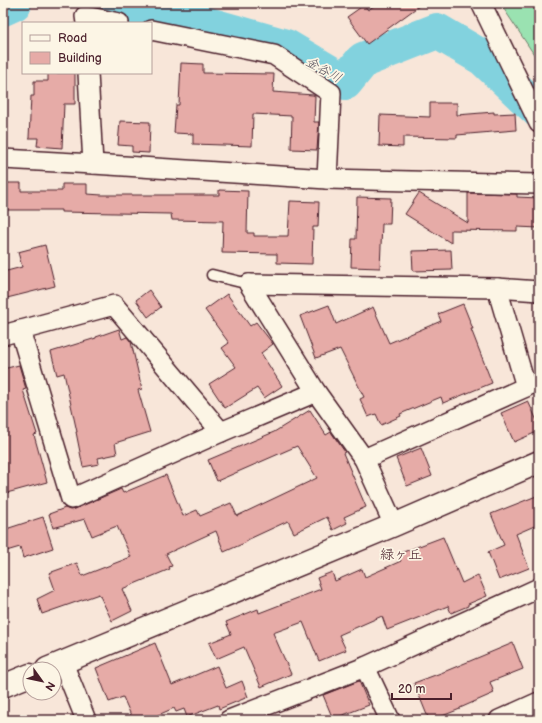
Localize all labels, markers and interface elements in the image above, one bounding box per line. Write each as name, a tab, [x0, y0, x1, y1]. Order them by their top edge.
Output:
legend	[22, 22, 152, 74]
text: Road	[58, 31, 87, 46]
text: Building	[58, 51, 102, 66]
water label: 金谷川	[303, 53, 344, 86]
district label: 緑ヶ丘	[380, 546, 422, 563]
north arrow	[22, 661, 62, 701]
scale bar	[392, 675, 451, 701]
text: N	[42, 679, 58, 693]
text: 20 m	[398, 682, 425, 697]

